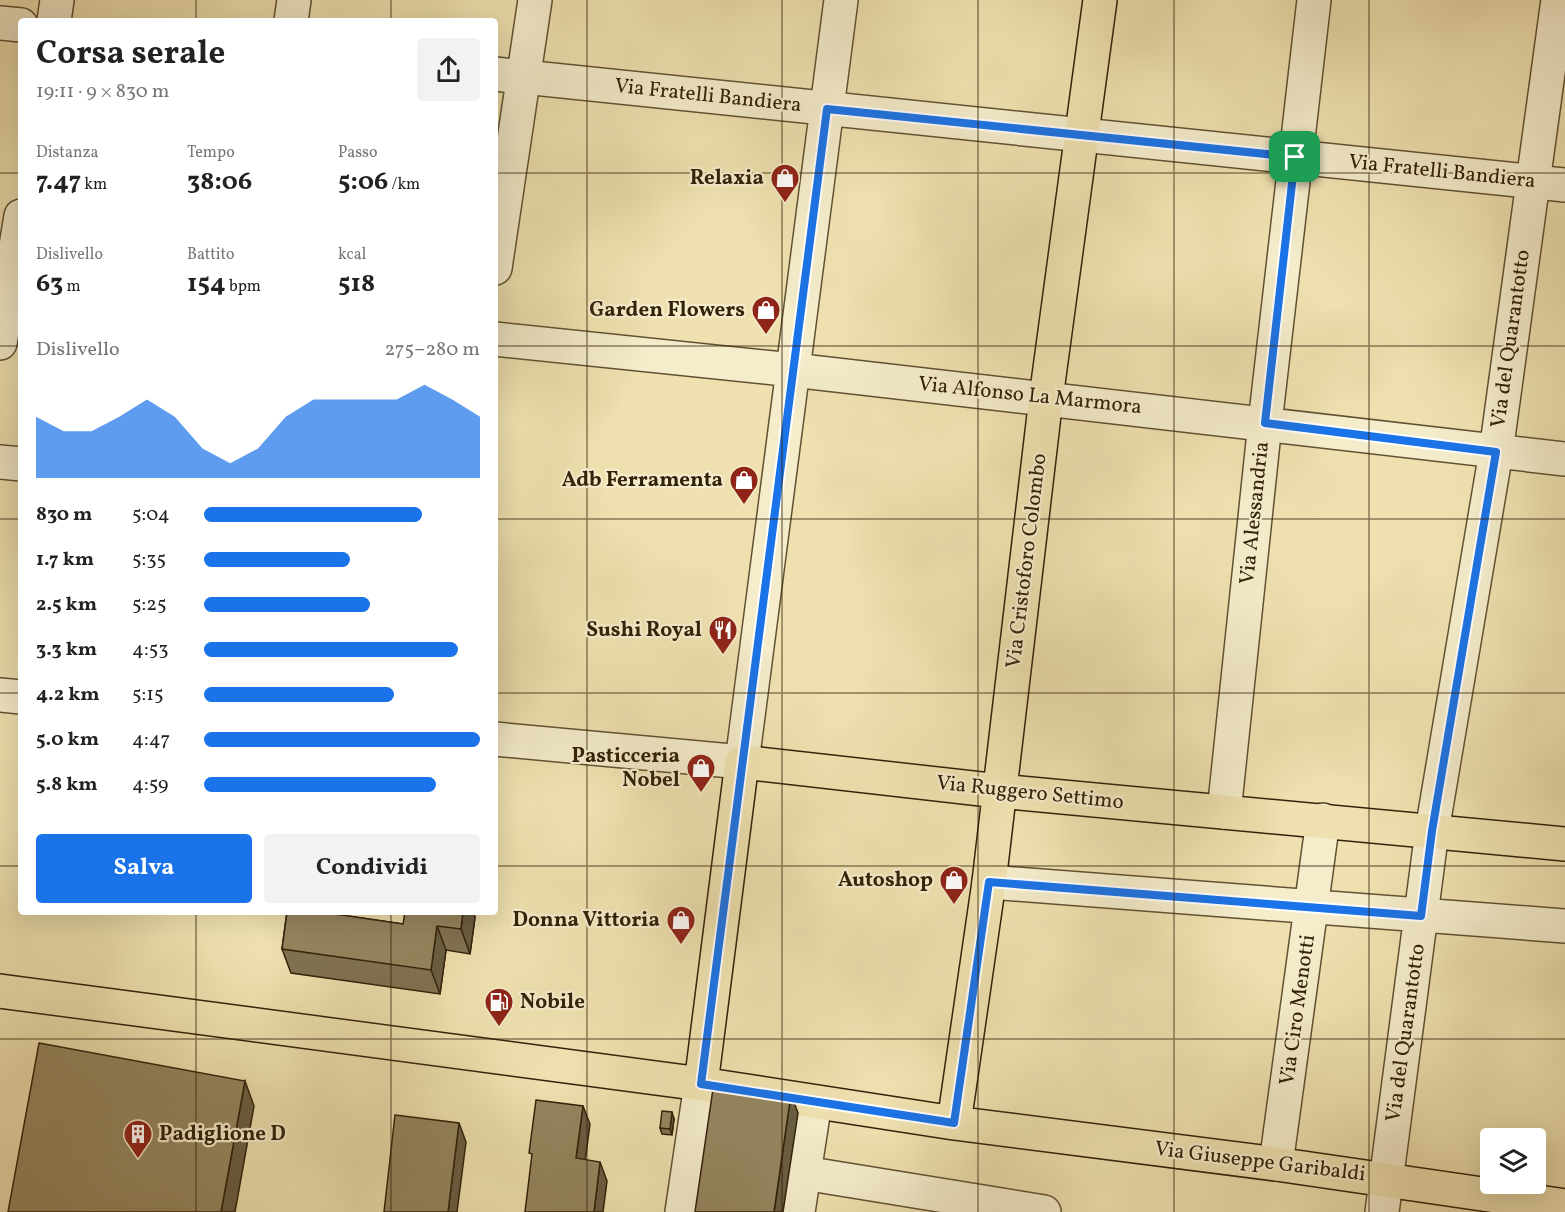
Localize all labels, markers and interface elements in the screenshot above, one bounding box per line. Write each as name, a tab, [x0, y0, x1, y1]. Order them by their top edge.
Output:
text: Corsa serale	[36, 32, 225, 78]
button: share	[417, 38, 480, 101]
street label: Via Fratelli Bandiera	[613, 72, 803, 120]
text: 19:11 · 9 × 830 m	[36, 78, 169, 106]
pin	[1269, 131, 1320, 182]
icon: arrive	[1278, 140, 1311, 173]
text: Distanza	[36, 142, 98, 164]
text: Tempo	[187, 142, 235, 164]
text: Passo	[338, 142, 377, 164]
street label: Via Fratelli Bandiera	[1347, 148, 1537, 196]
shop icon: Relaxia	[769, 162, 801, 204]
text: 7.47	[36, 164, 81, 200]
text: 38:06	[187, 164, 252, 200]
text: 5:06	[338, 164, 388, 200]
place label: Relaxia	[690, 164, 764, 193]
text: km	[81, 174, 107, 196]
text: /km	[388, 174, 420, 196]
text: Dislivello	[36, 244, 103, 266]
text: Battito	[187, 244, 235, 266]
text: kcal	[338, 244, 366, 266]
street label: Via del Quarantotto	[1484, 248, 1538, 430]
text: 63	[36, 266, 63, 302]
text: 154	[187, 266, 226, 302]
text: 518	[338, 266, 375, 302]
text: m	[63, 276, 81, 298]
text: bpm	[226, 276, 261, 298]
shop icon: Garden Flowers	[750, 294, 782, 336]
place label: Garden Flowers	[589, 296, 745, 325]
text: Dislivello	[36, 336, 120, 364]
text: 275–280 m	[385, 336, 480, 364]
street label: Via Alfonso La Marmora	[917, 370, 1143, 422]
street label: Via Alessandria	[1233, 440, 1277, 586]
street label: Via Cristoforo Colombo	[999, 452, 1055, 670]
shop icon: Adb Ferramenta	[728, 464, 760, 506]
place label: Adb Ferramenta	[562, 466, 723, 495]
text: 830 m	[36, 501, 92, 529]
text: 5:04	[132, 501, 170, 529]
text: 1.7 km	[36, 546, 94, 574]
text: 5:35	[132, 546, 166, 574]
text: 2.5 km	[36, 591, 97, 619]
text: 5:25	[132, 591, 167, 619]
restaurant icon: Sushi Royal	[707, 614, 739, 656]
place label: Sushi Royal	[586, 616, 702, 645]
text: 3.3 km	[36, 636, 97, 664]
text: 4:53	[132, 636, 169, 664]
text: 4.2 km	[36, 681, 100, 709]
text: 5:15	[132, 681, 164, 709]
text: 5.0 km	[36, 726, 99, 754]
text: 4:47	[132, 726, 170, 754]
place label: Pasticceria Nobel	[571, 742, 680, 795]
shop icon: Pasticceria Nobel	[685, 752, 717, 794]
street label: Via Ruggero Settimo	[935, 769, 1125, 817]
text: 5.8 km	[36, 771, 98, 799]
text: 4:59	[132, 771, 168, 799]
button: Salva	[36, 834, 252, 903]
button: Condividi	[264, 834, 480, 903]
shop icon: Autoshop	[938, 864, 970, 906]
place label: Autoshop	[838, 866, 933, 895]
shop icon: Donna Vittoria	[665, 904, 697, 946]
place label: Donna Vittoria	[512, 906, 660, 935]
street label: Via Ciro Menotti	[1273, 933, 1323, 1087]
street label: Via del Quarantotto	[1379, 942, 1433, 1124]
fuel station icon: Nobile	[483, 986, 515, 1028]
place label: Nobile	[520, 988, 585, 1017]
building icon: Padiglione D	[122, 1118, 154, 1160]
place label: Padiglione D	[159, 1120, 286, 1149]
map controls	[1480, 1128, 1546, 1194]
button: layers	[1480, 1128, 1546, 1194]
street label: Via Giuseppe Garibaldi	[1153, 1135, 1367, 1189]

